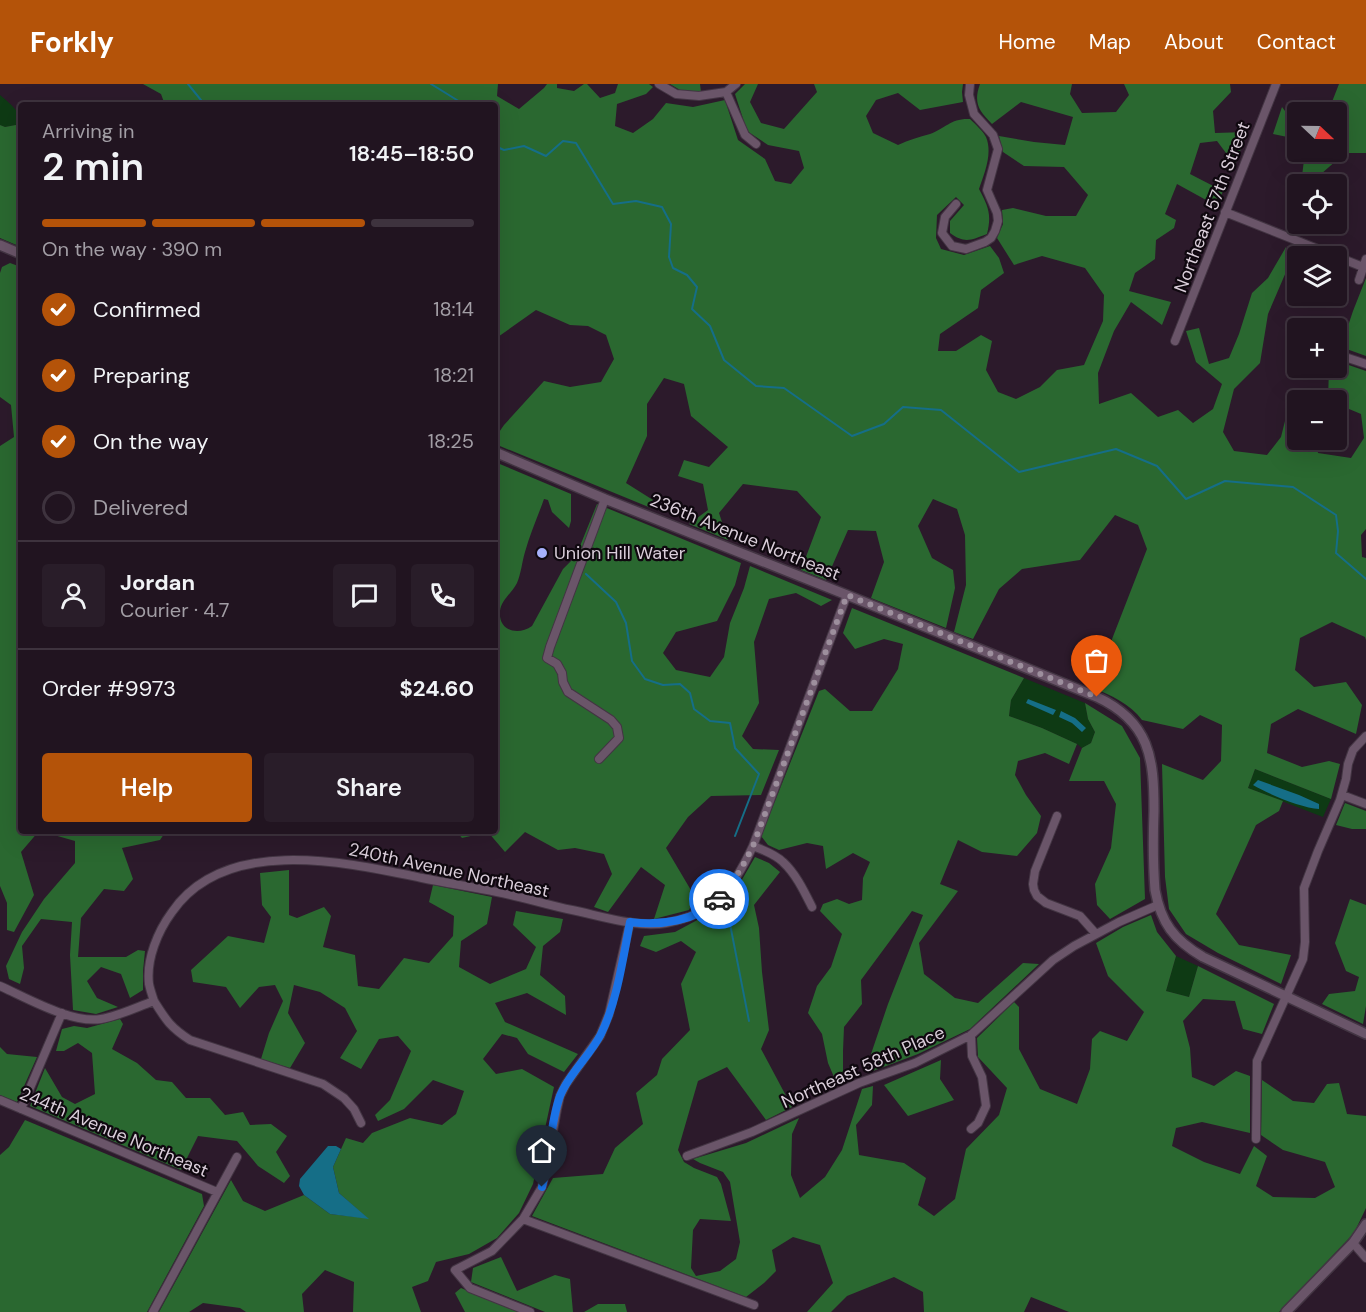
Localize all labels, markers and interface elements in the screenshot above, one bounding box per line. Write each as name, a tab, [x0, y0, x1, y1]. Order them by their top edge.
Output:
text: Forkly	[30, 24, 114, 61]
text: Home	[998, 28, 1056, 56]
text: Map	[1089, 28, 1131, 56]
text: About	[1164, 28, 1224, 56]
text: Contact	[1257, 28, 1336, 56]
north arrow	[1287, 102, 1347, 162]
map controls	[1287, 102, 1347, 450]
text: Arriving in	[42, 118, 134, 144]
street label: Northeast 57th Street	[1168, 118, 1256, 296]
text: 18:45–18:50	[349, 139, 474, 168]
text: 2 min	[42, 141, 144, 192]
button: locate	[1287, 174, 1347, 234]
text: On the way · 390 m	[42, 236, 222, 262]
button: layers	[1287, 246, 1347, 306]
icon: check	[42, 293, 75, 326]
text: Confirmed	[93, 295, 201, 324]
text: 18:14	[433, 296, 474, 322]
button: +	[1287, 318, 1347, 378]
icon: check	[42, 359, 75, 392]
text: Preparing	[93, 361, 190, 390]
text: 18:21	[434, 362, 474, 388]
button: −	[1287, 390, 1347, 450]
icon: check	[42, 425, 75, 458]
text: On the way	[93, 427, 208, 456]
text: 18:25	[428, 428, 474, 454]
street label: 236th Avenue Northeast	[646, 488, 844, 586]
text: Delivered	[93, 493, 188, 522]
place label: Union Hill Water	[554, 541, 686, 565]
marker: Union Hill Water	[535, 546, 549, 560]
button: person	[42, 564, 105, 627]
button: chat	[333, 564, 396, 627]
button: phone	[411, 564, 474, 627]
text: Jordan	[120, 568, 195, 597]
text: Courier · 4.7	[120, 597, 229, 623]
pin	[1071, 635, 1122, 697]
icon: bag	[1080, 644, 1113, 677]
text: Order #9973	[42, 674, 176, 703]
text: $24.60	[400, 674, 474, 703]
button: Help	[42, 753, 252, 822]
button: Share	[264, 753, 474, 822]
street label: 240th Avenue Northeast	[347, 837, 551, 903]
courier	[689, 869, 749, 929]
icon: car	[703, 883, 736, 916]
street label: Northeast 58th Place	[777, 1020, 949, 1114]
street label: 244th Avenue Northeast	[16, 1081, 212, 1183]
pin	[516, 1125, 567, 1187]
icon: home	[525, 1134, 558, 1167]

